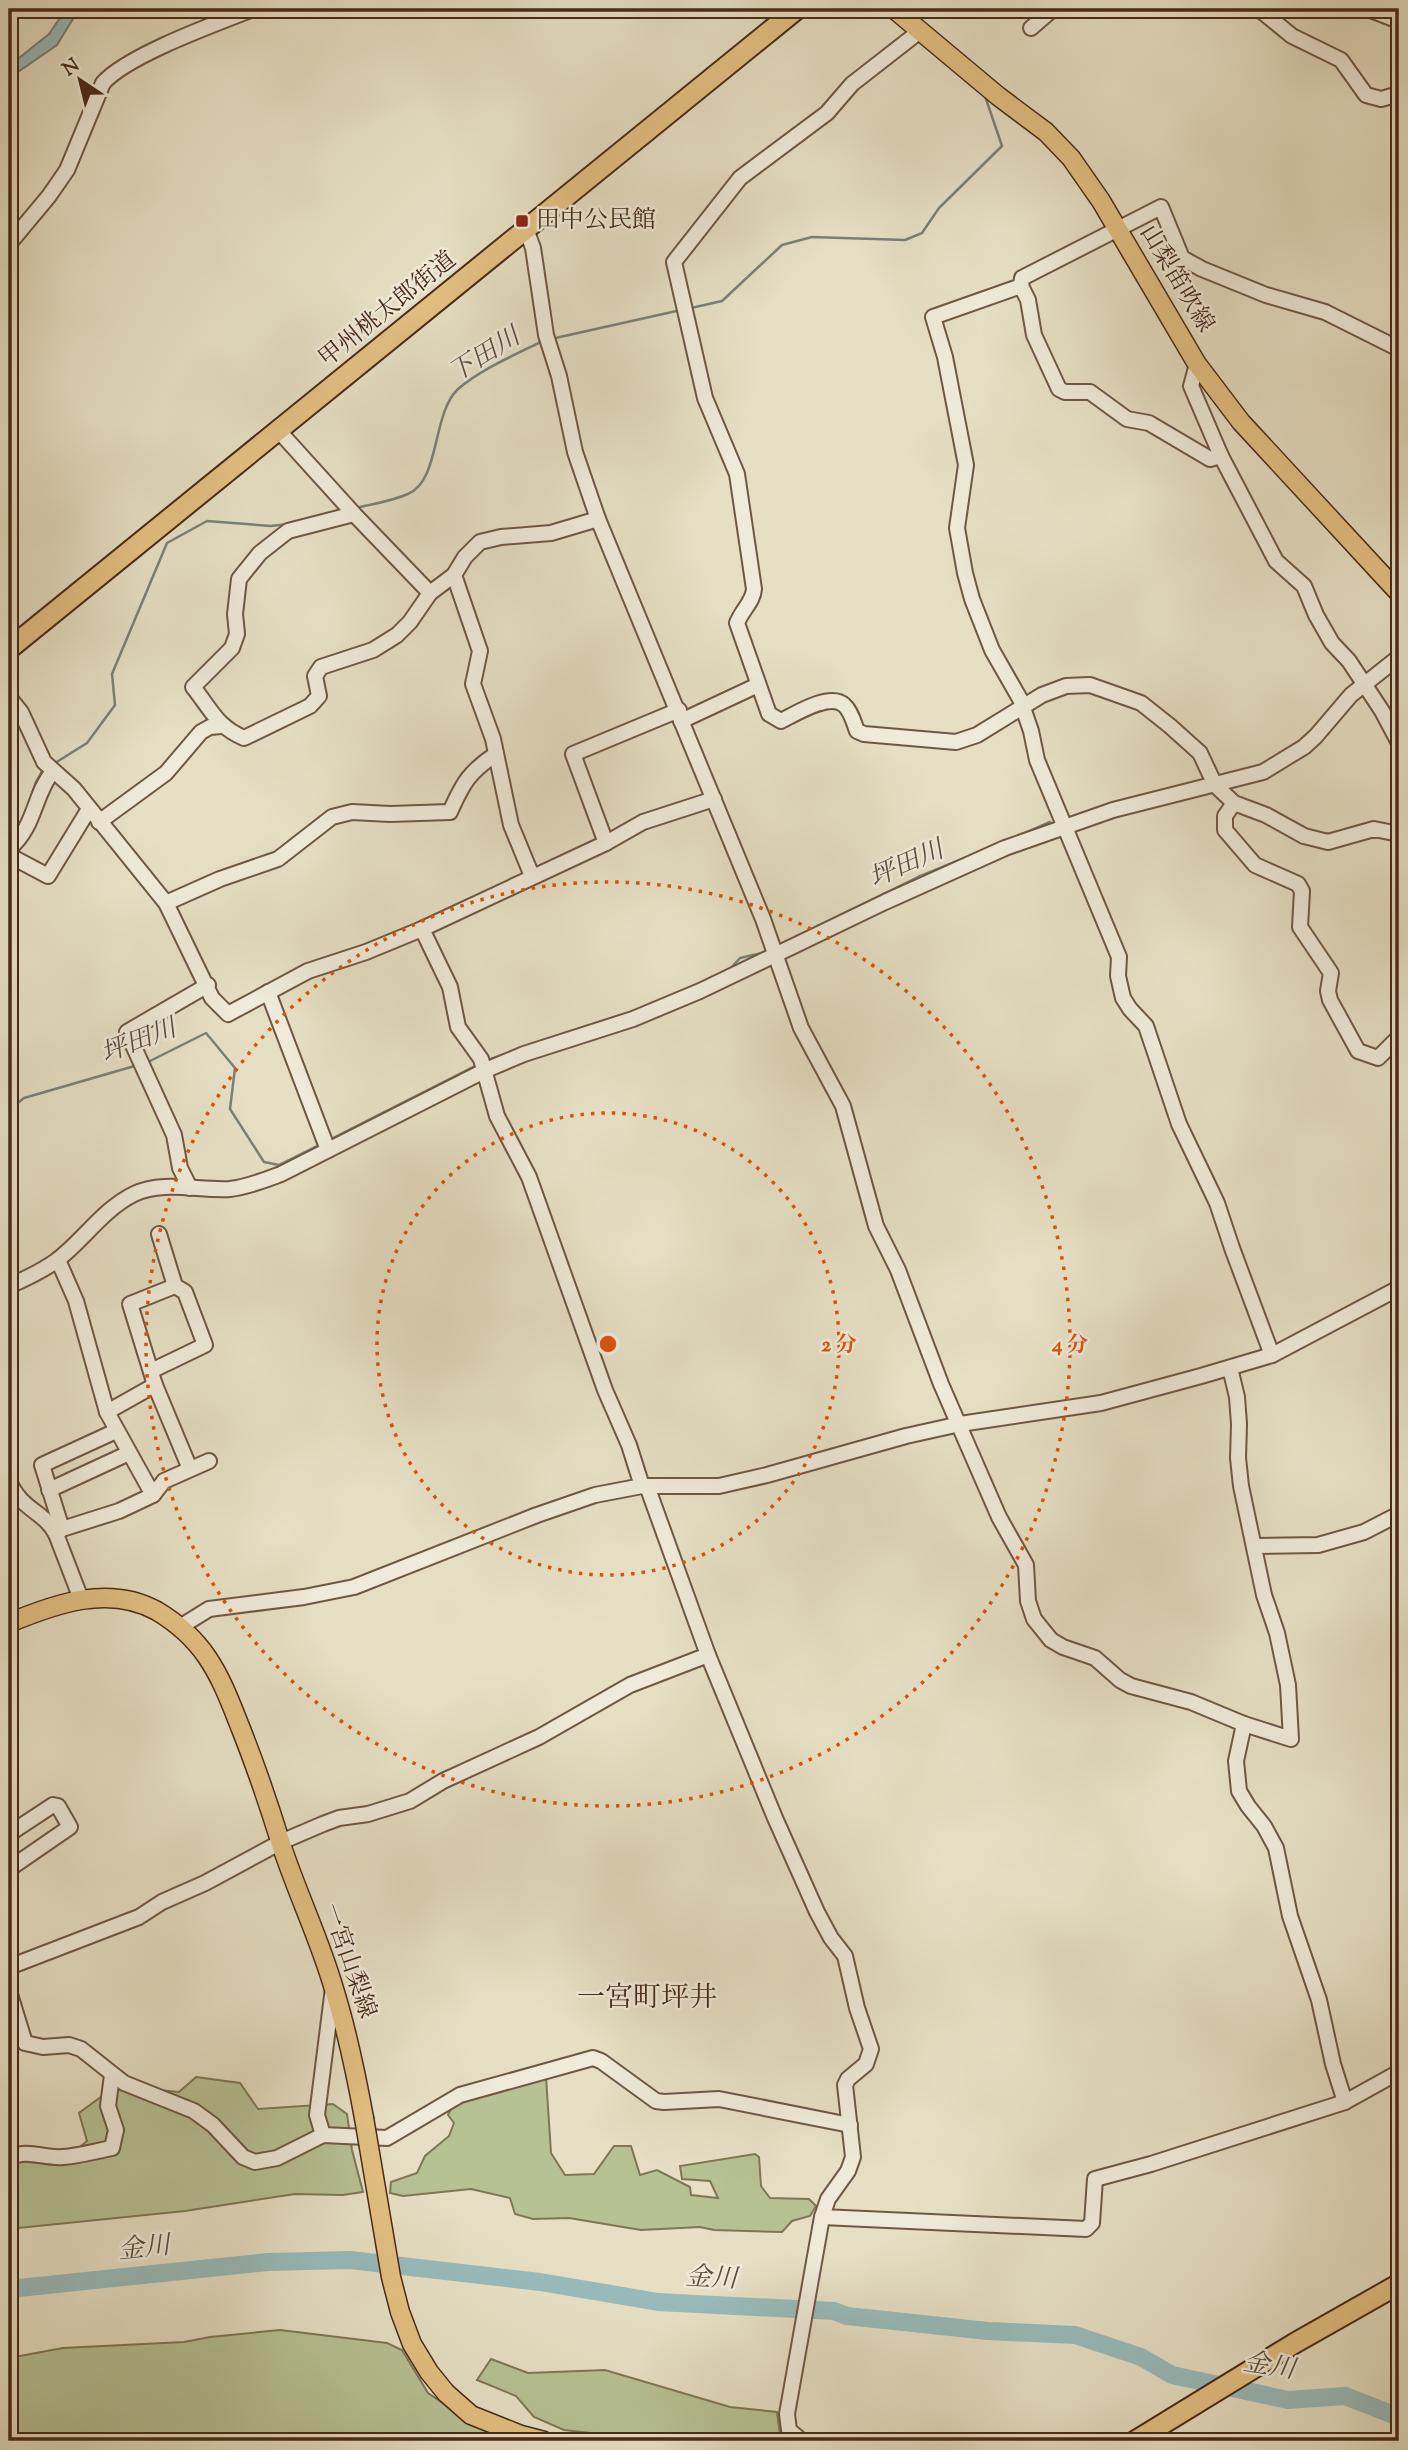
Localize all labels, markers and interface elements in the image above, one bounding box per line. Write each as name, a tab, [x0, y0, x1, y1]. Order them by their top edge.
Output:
north arrow	[46, 46, 116, 116]
text: N	[58, 53, 86, 84]
place label: 田中公民館	[536, 204, 656, 238]
marker: 田中公民館	[514, 213, 530, 229]
street label: 山梨笛吹線	[1131, 219, 1221, 339]
street label: 甲州桃太郎街道	[312, 244, 464, 376]
water label: 下田川	[442, 318, 530, 392]
water label: 坪田川	[864, 831, 953, 898]
water label: 坪田川	[96, 1010, 185, 1073]
text: 2 分	[821, 1331, 857, 1361]
text: 4 分	[1051, 1331, 1088, 1361]
centre of rings	[596, 1332, 620, 1356]
street label: 一宮山梨線	[312, 1899, 384, 2023]
district label: 一宮町坪井	[577, 1979, 717, 2019]
water label: 金川	[116, 2228, 175, 2270]
water label: 金川	[684, 2259, 741, 2299]
water label: 金川	[1240, 2345, 1301, 2390]

